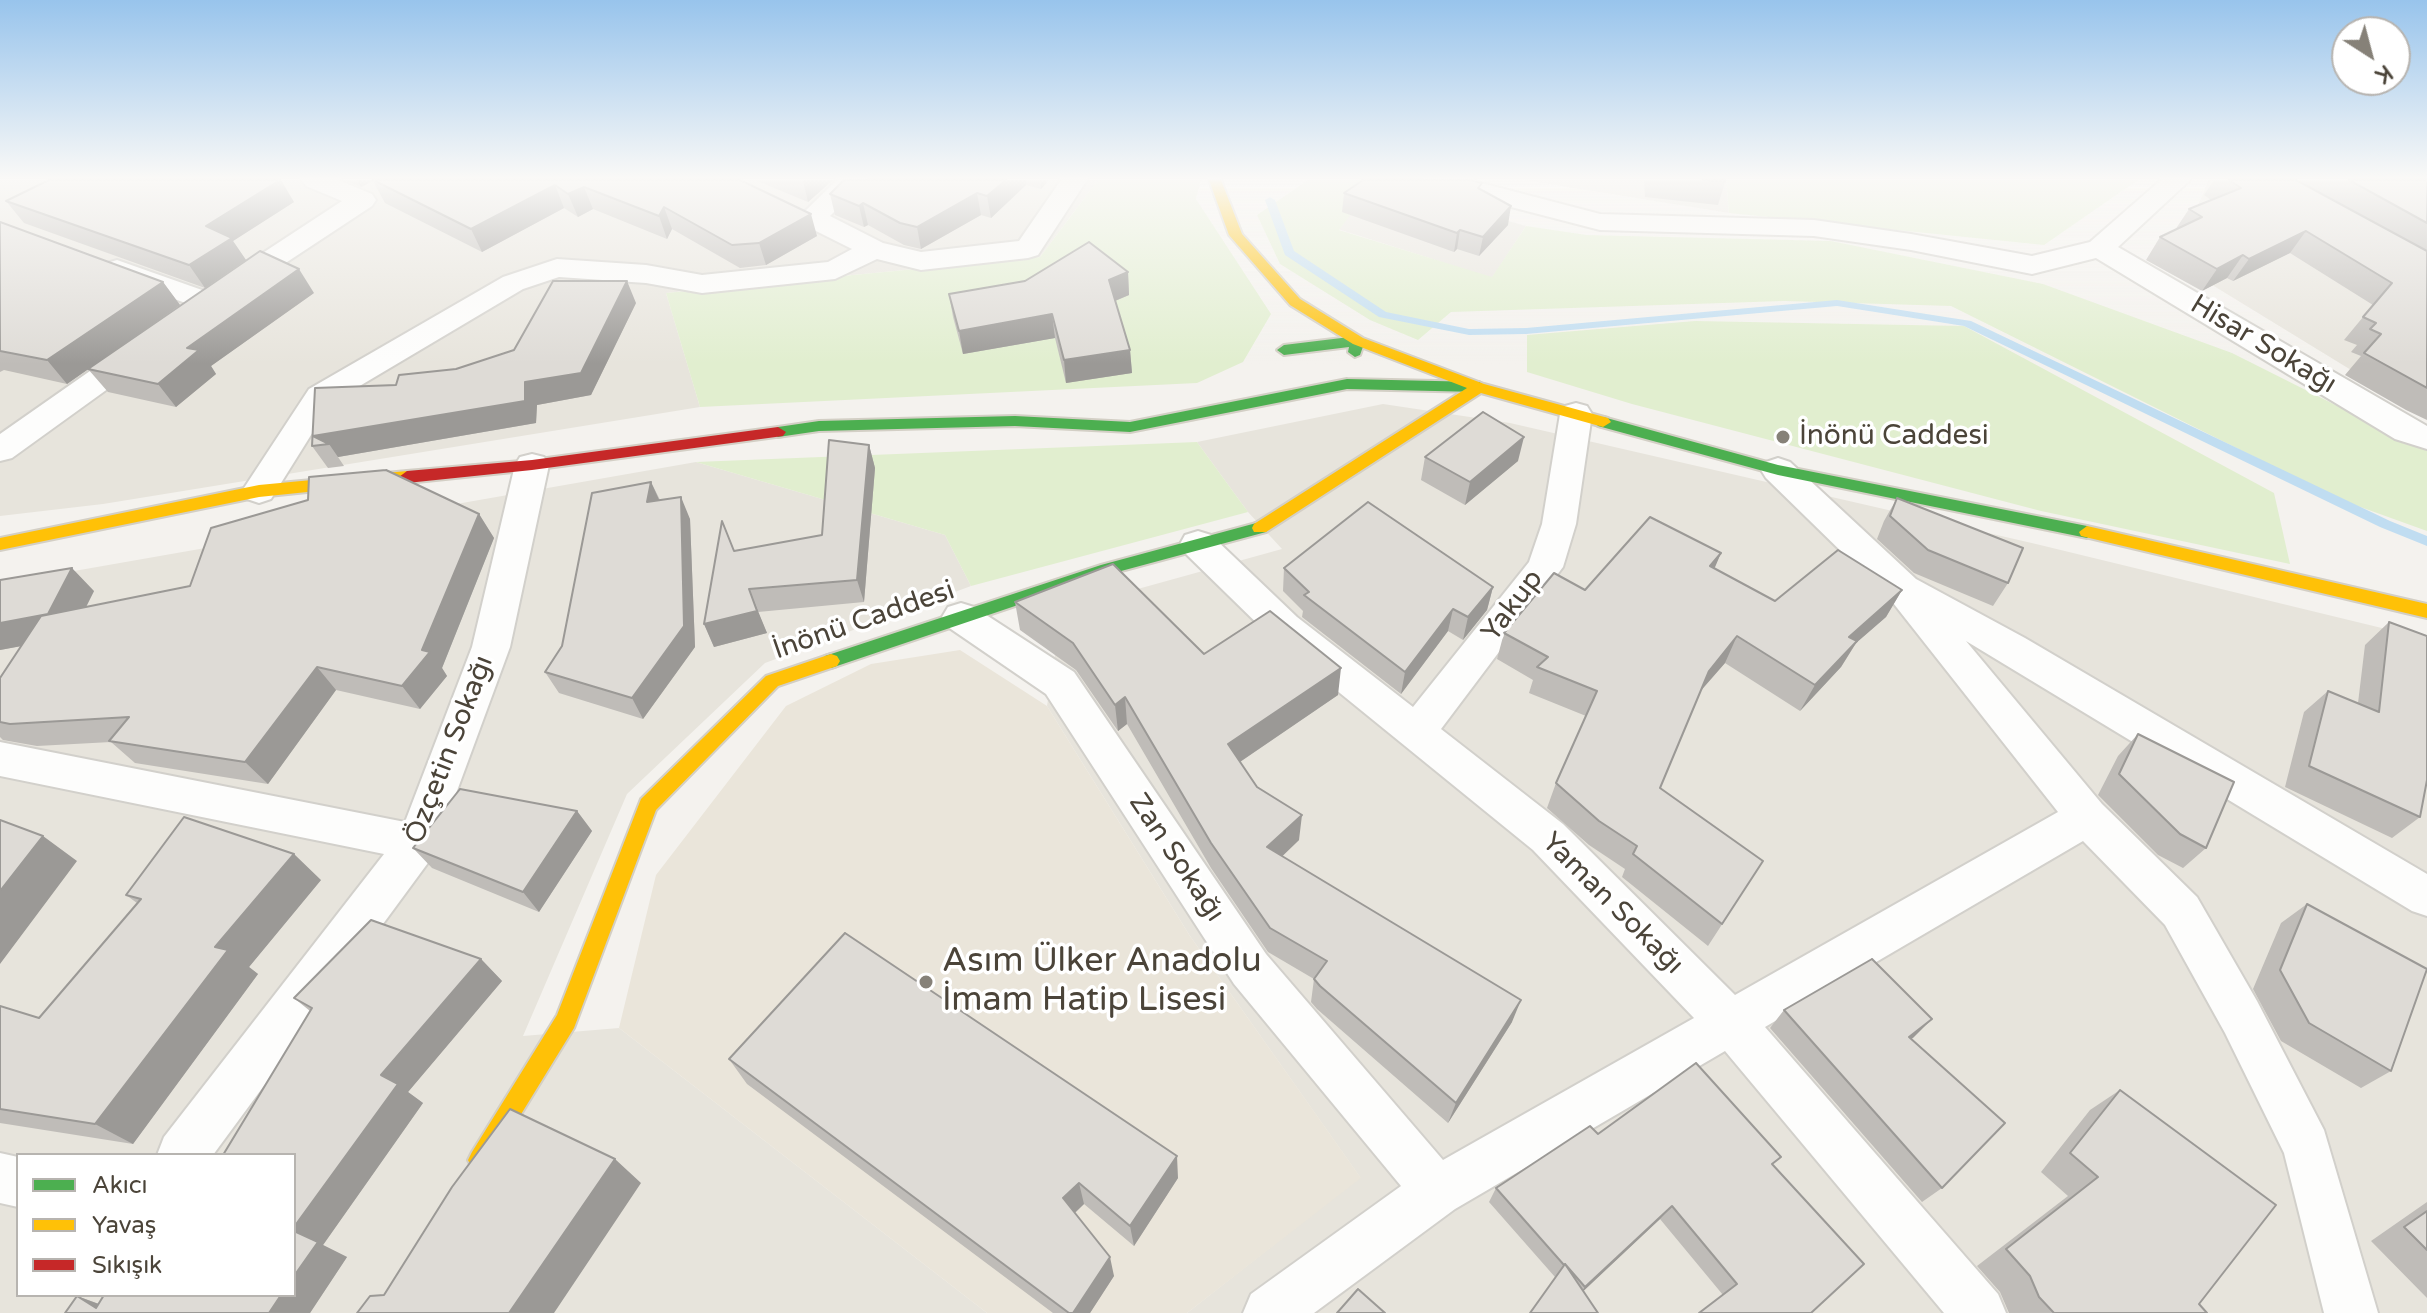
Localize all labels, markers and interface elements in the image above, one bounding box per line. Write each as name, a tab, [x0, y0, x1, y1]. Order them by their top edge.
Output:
north arrow	[2331, 16, 2411, 96]
text: K	[2370, 59, 2398, 89]
street label: Hisar Sokağı	[2184, 288, 2342, 402]
place label: İnönü Caddesi	[1799, 420, 1989, 454]
marker: İnönü Caddesi	[1774, 428, 1792, 446]
street label: Yakup	[1475, 563, 1551, 649]
street label: İnönü Caddesi	[769, 574, 959, 668]
street label: Özçetin Sokağı	[399, 651, 501, 849]
street label: Zan Sokağı	[1121, 787, 1231, 929]
street label: Yaman Sokağı	[1534, 826, 1690, 982]
place label: Asım Ülker Anadolu İmam Hatip Lisesi	[942, 942, 1262, 1022]
marker: Asım Ülker Anadolu İmam Hatip Lisesi	[917, 973, 935, 991]
legend	[16, 1153, 296, 1297]
text: Akıcı	[92, 1171, 148, 1200]
text: Yavaş	[92, 1211, 156, 1240]
text: Sıkışık	[92, 1251, 162, 1280]

